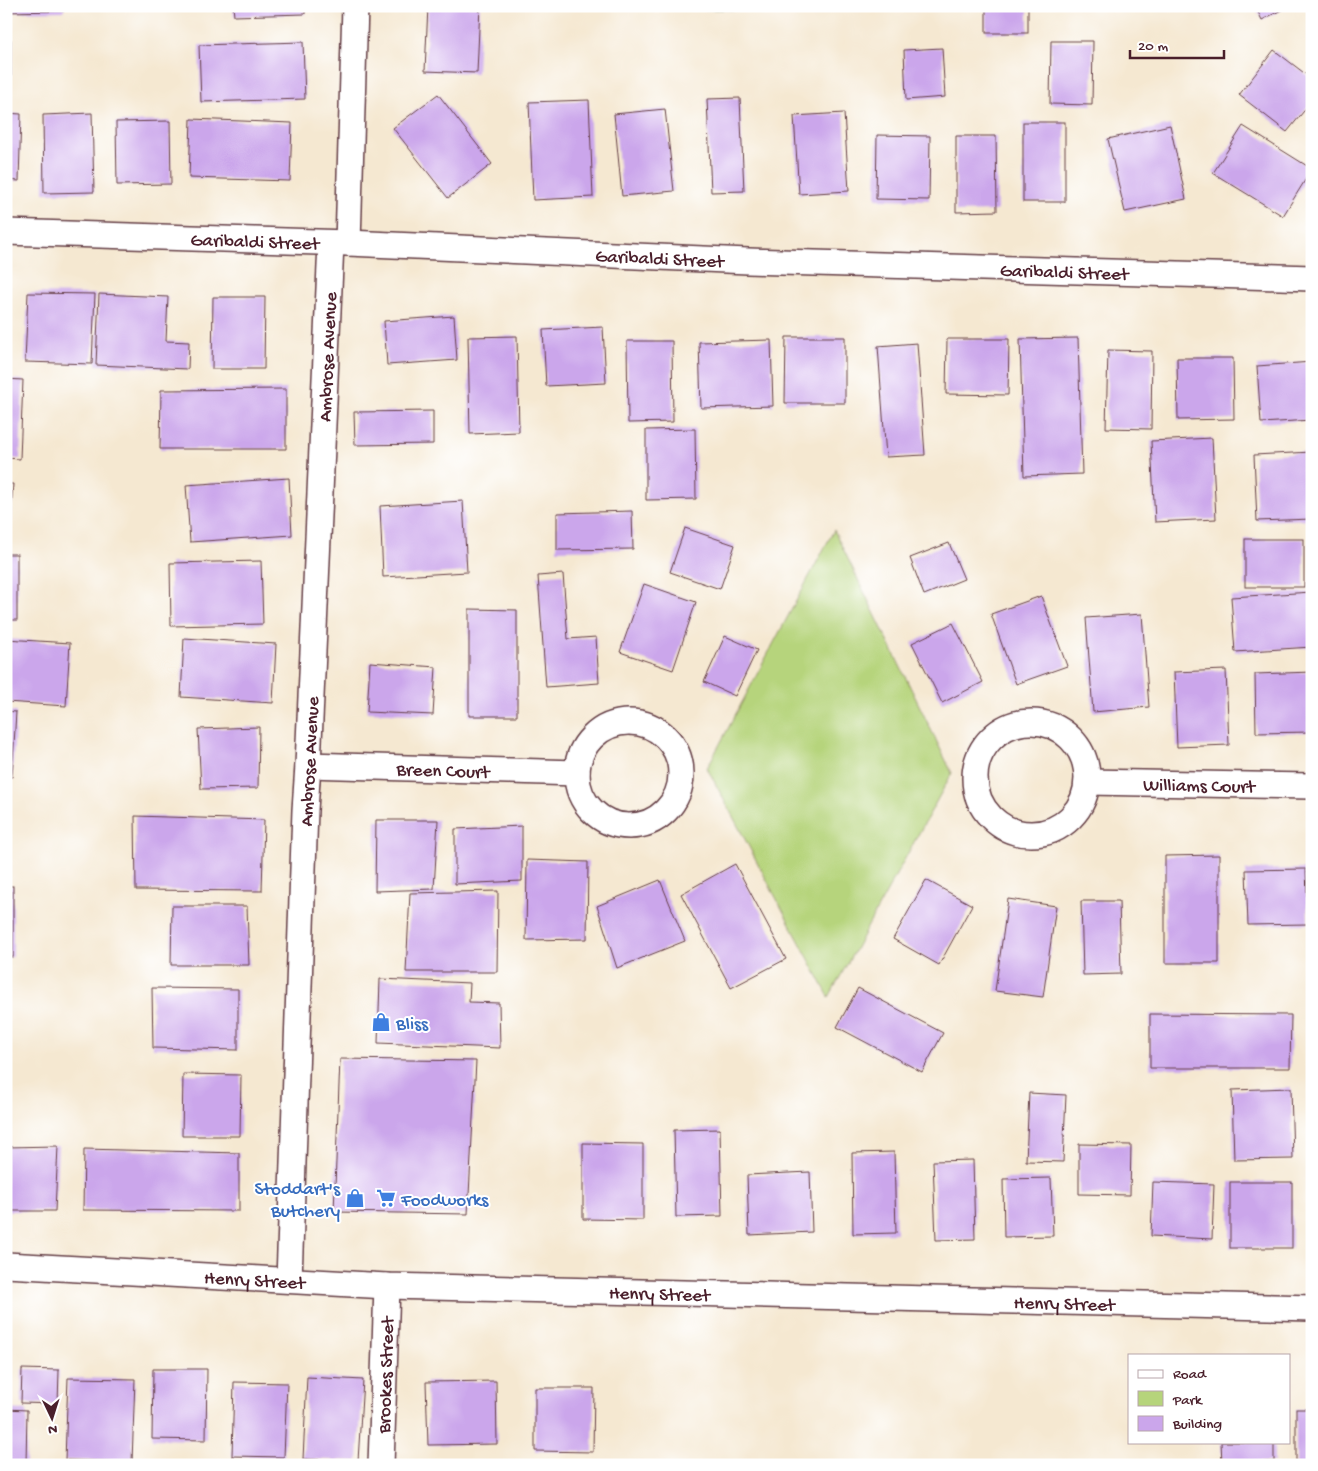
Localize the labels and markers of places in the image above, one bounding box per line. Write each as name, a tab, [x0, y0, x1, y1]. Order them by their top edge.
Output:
shop icon: Bliss	[370, 1011, 392, 1033]
place label: Bliss	[395, 1014, 429, 1037]
place label: Stoddart's Butchery	[254, 1179, 341, 1224]
shop icon: Stoddart's Butchery	[344, 1187, 366, 1209]
supermarket icon: Foodworks	[375, 1187, 397, 1209]
place label: Foodworks	[400, 1190, 489, 1213]

